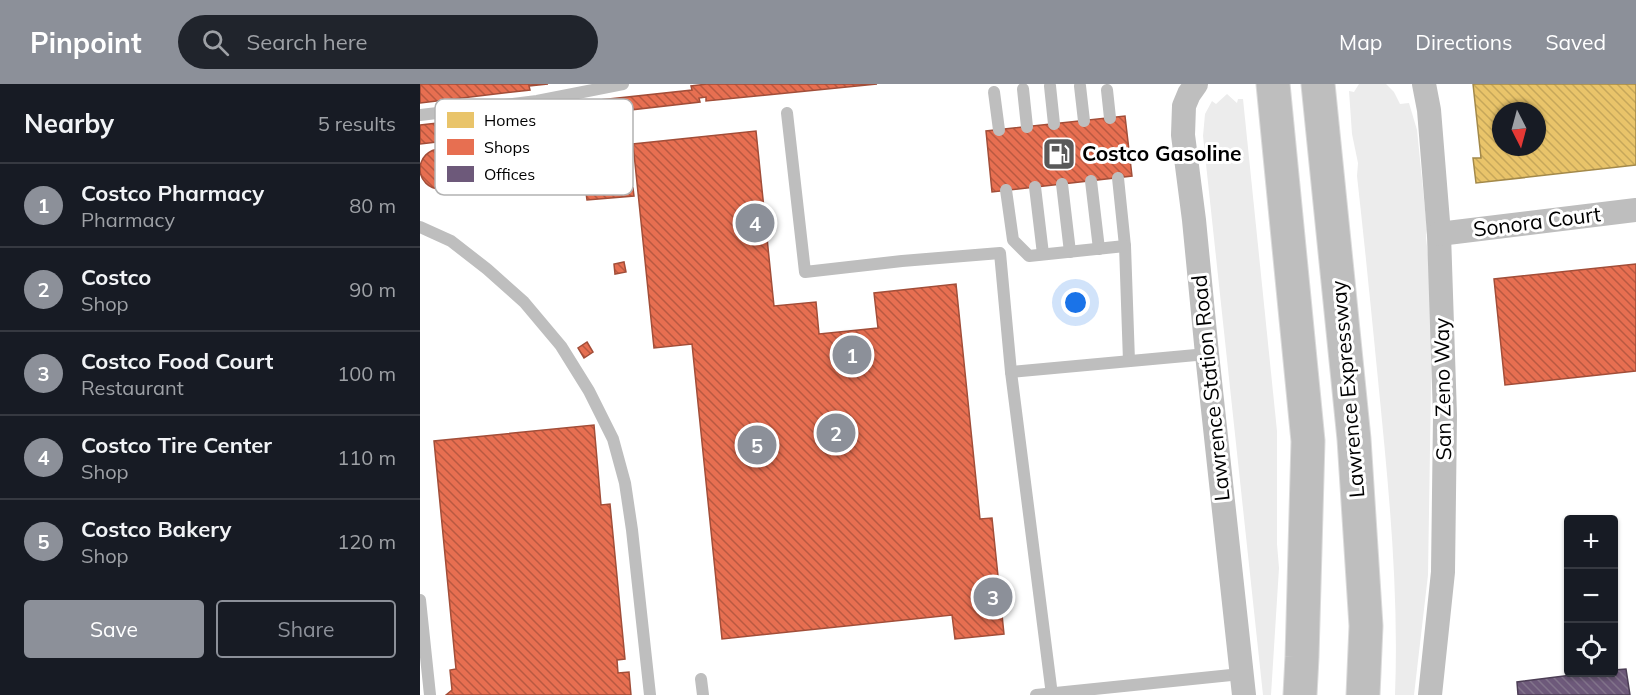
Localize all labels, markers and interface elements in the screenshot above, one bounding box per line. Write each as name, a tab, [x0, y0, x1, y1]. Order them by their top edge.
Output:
search box	[178, 15, 598, 69]
text: Pinpoint	[30, 25, 142, 60]
icon: search	[199, 26, 232, 59]
text: Search here	[247, 28, 368, 56]
text: Map	[1339, 29, 1382, 55]
text: Directions	[1415, 29, 1512, 55]
text: Saved	[1545, 29, 1606, 55]
legend	[435, 99, 633, 195]
north arrow	[1492, 102, 1546, 156]
text: Nearby	[24, 107, 114, 140]
text: Homes	[484, 110, 536, 130]
text: 5 results	[318, 111, 396, 136]
fuel station icon: Costco Gasoline	[1041, 136, 1077, 172]
text: Shops	[484, 137, 530, 157]
place label: Costco Gasoline	[1082, 140, 1242, 166]
text: Offices	[484, 164, 535, 184]
text: Costco Pharmacy	[81, 179, 264, 207]
text: 1	[38, 193, 50, 218]
text: 80 m	[349, 193, 396, 218]
pin: 4	[736, 200, 774, 246]
street label: Sonora Court	[1472, 200, 1602, 242]
text: Pharmacy	[81, 207, 175, 232]
text: Costco	[81, 263, 151, 291]
street label: Lawrence Station Road	[1185, 274, 1235, 502]
text: 2	[38, 277, 50, 302]
text: 90 m	[349, 277, 396, 302]
street label: Lawrence Expressway	[1325, 279, 1369, 499]
your location	[1061, 288, 1090, 317]
text: Shop	[81, 291, 129, 316]
street label: San Zeno Way	[1428, 317, 1456, 461]
pin: 1	[832, 332, 872, 378]
text: Costco Food Court	[81, 347, 273, 375]
text: 3	[38, 361, 50, 386]
text: 100 m	[337, 361, 396, 386]
text: Restaurant	[81, 375, 184, 400]
pin: 2	[816, 410, 856, 456]
pin: 5	[738, 422, 776, 468]
text: Costco Tire Center	[81, 431, 272, 459]
text: 4	[38, 445, 50, 470]
text: 110 m	[337, 445, 396, 470]
text: Shop	[81, 459, 129, 484]
text: Costco Bakery	[81, 515, 231, 543]
map controls	[1564, 515, 1618, 677]
button: +	[1564, 515, 1618, 569]
text: 5	[38, 529, 50, 554]
text: 120 m	[337, 529, 396, 554]
text: Shop	[81, 543, 129, 568]
button: −	[1564, 569, 1618, 623]
pin: 3	[974, 574, 1012, 620]
button: Save	[24, 600, 204, 658]
button: Share	[216, 600, 396, 658]
button: locate	[1564, 623, 1618, 677]

